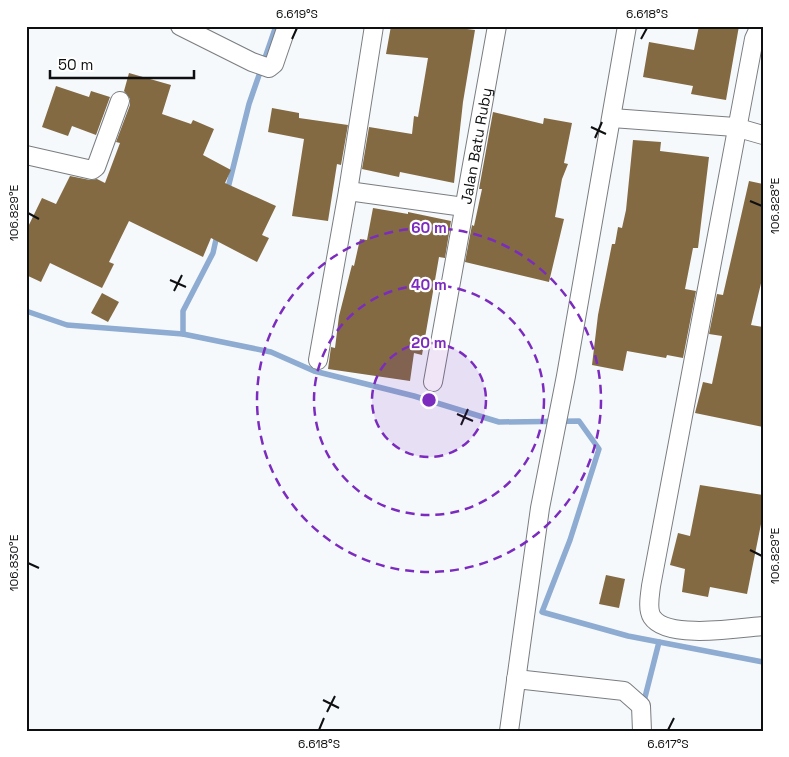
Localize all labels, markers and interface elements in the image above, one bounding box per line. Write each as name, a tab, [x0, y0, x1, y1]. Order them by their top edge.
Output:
text: 6.619°S	[276, 6, 318, 22]
text: 6.618°S	[626, 6, 668, 22]
scale bar	[50, 48, 194, 80]
text: 50 m	[58, 55, 93, 74]
street label: Jalan Batu Ruby	[456, 86, 495, 206]
text: 106.828°E	[767, 177, 783, 234]
text: 106.829°E	[6, 185, 22, 241]
text: 60 m	[411, 218, 447, 237]
text: 40 m	[411, 275, 447, 294]
text: 20 m	[411, 333, 447, 352]
centre of rings	[420, 391, 438, 409]
text: 106.829°E	[767, 528, 783, 584]
text: 106.830°E	[6, 534, 22, 591]
text: 6.618°S	[298, 736, 340, 752]
text: 6.617°S	[647, 736, 689, 752]

